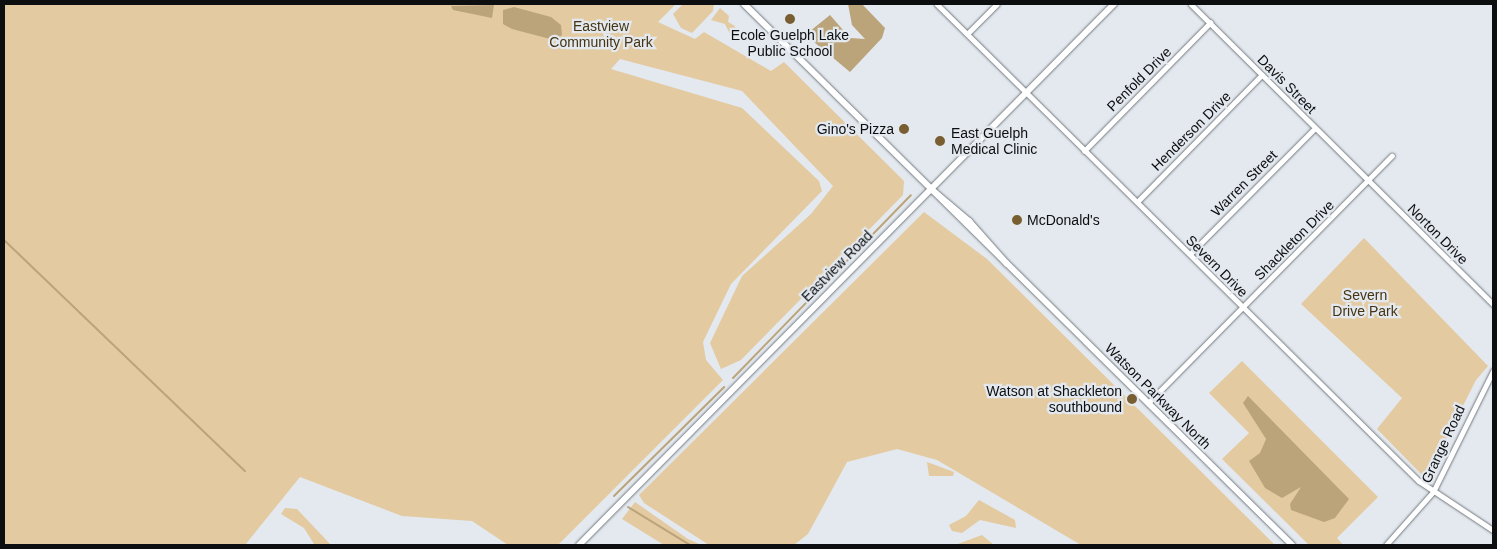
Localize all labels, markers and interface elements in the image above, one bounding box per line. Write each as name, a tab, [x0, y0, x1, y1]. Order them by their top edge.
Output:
marker: Ecole Guelph Lake Public School	[784, 13, 796, 25]
park label: Eastview Community Park	[549, 18, 653, 50]
place label: Ecole Guelph Lake Public School	[731, 27, 849, 59]
street label: Penfold Drive	[1103, 43, 1175, 115]
street label: Davis Street	[1254, 51, 1320, 117]
street label: Henderson Drive	[1148, 88, 1234, 174]
place label: Gino's Pizza	[817, 121, 894, 137]
marker: Gino's Pizza	[898, 123, 910, 135]
place label: East Guelph Medical Clinic	[951, 125, 1037, 158]
marker: East Guelph Medical Clinic	[933, 134, 947, 148]
street label: Warren Street	[1207, 146, 1281, 220]
street label: Shackleton Drive	[1251, 197, 1337, 283]
street label: Norton Drive	[1404, 200, 1472, 268]
place label: McDonald's	[1027, 212, 1100, 228]
marker: McDonald's	[1011, 214, 1023, 226]
street label: Eastview Road	[798, 227, 876, 305]
street label: Severn Drive	[1182, 231, 1252, 301]
park label: Severn Drive Park	[1332, 287, 1398, 320]
street label: Watson Parkway North	[1102, 340, 1214, 452]
place label: Watson at Shackleton southbound	[986, 383, 1122, 416]
marker: Watson at Shackleton southbound	[1126, 393, 1138, 405]
street label: Grange Road	[1418, 402, 1468, 486]

